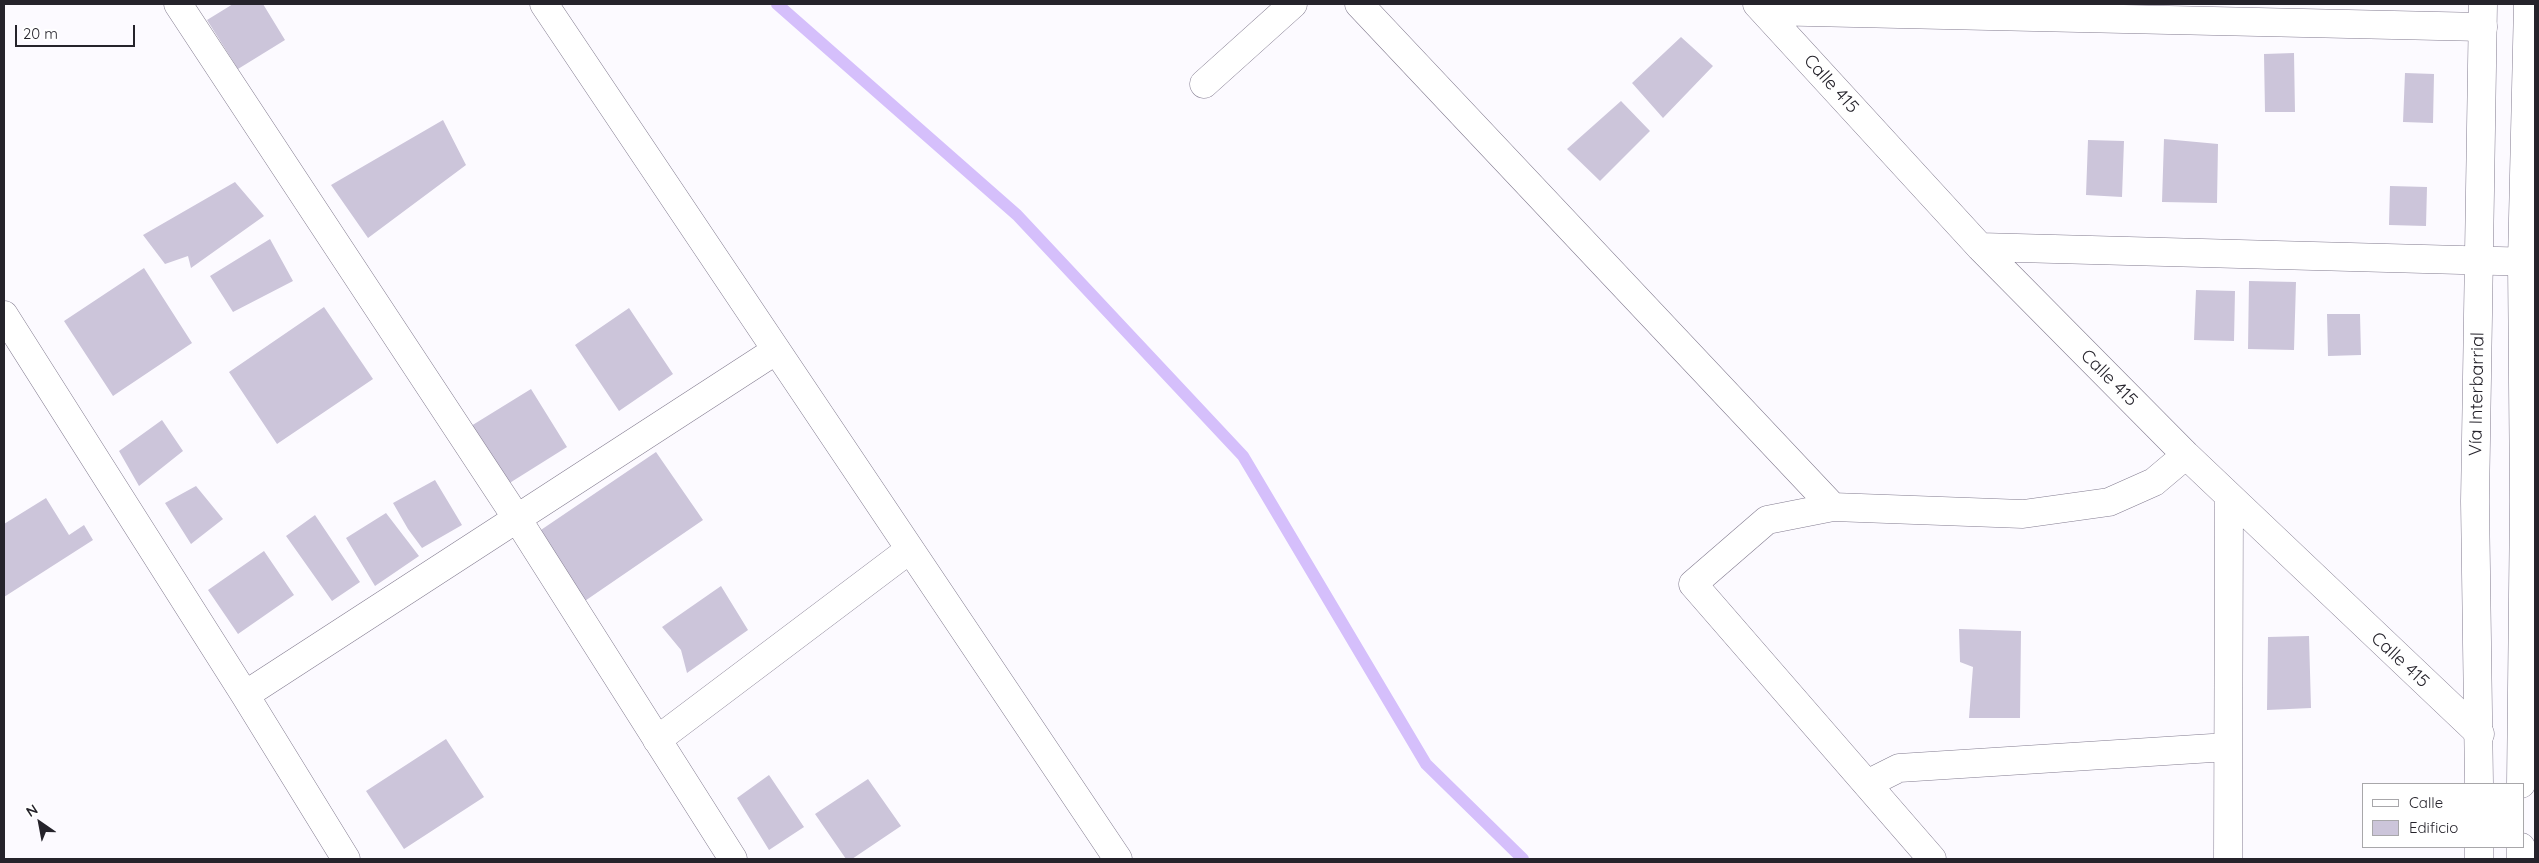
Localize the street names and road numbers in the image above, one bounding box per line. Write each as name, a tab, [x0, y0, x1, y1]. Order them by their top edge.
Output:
street label: Calle 415	[1799, 50, 1863, 118]
street label: Vía Interbarrial	[2465, 332, 2489, 456]
street label: Calle 415	[2076, 345, 2142, 411]
street label: Calle 415	[2366, 628, 2434, 692]

